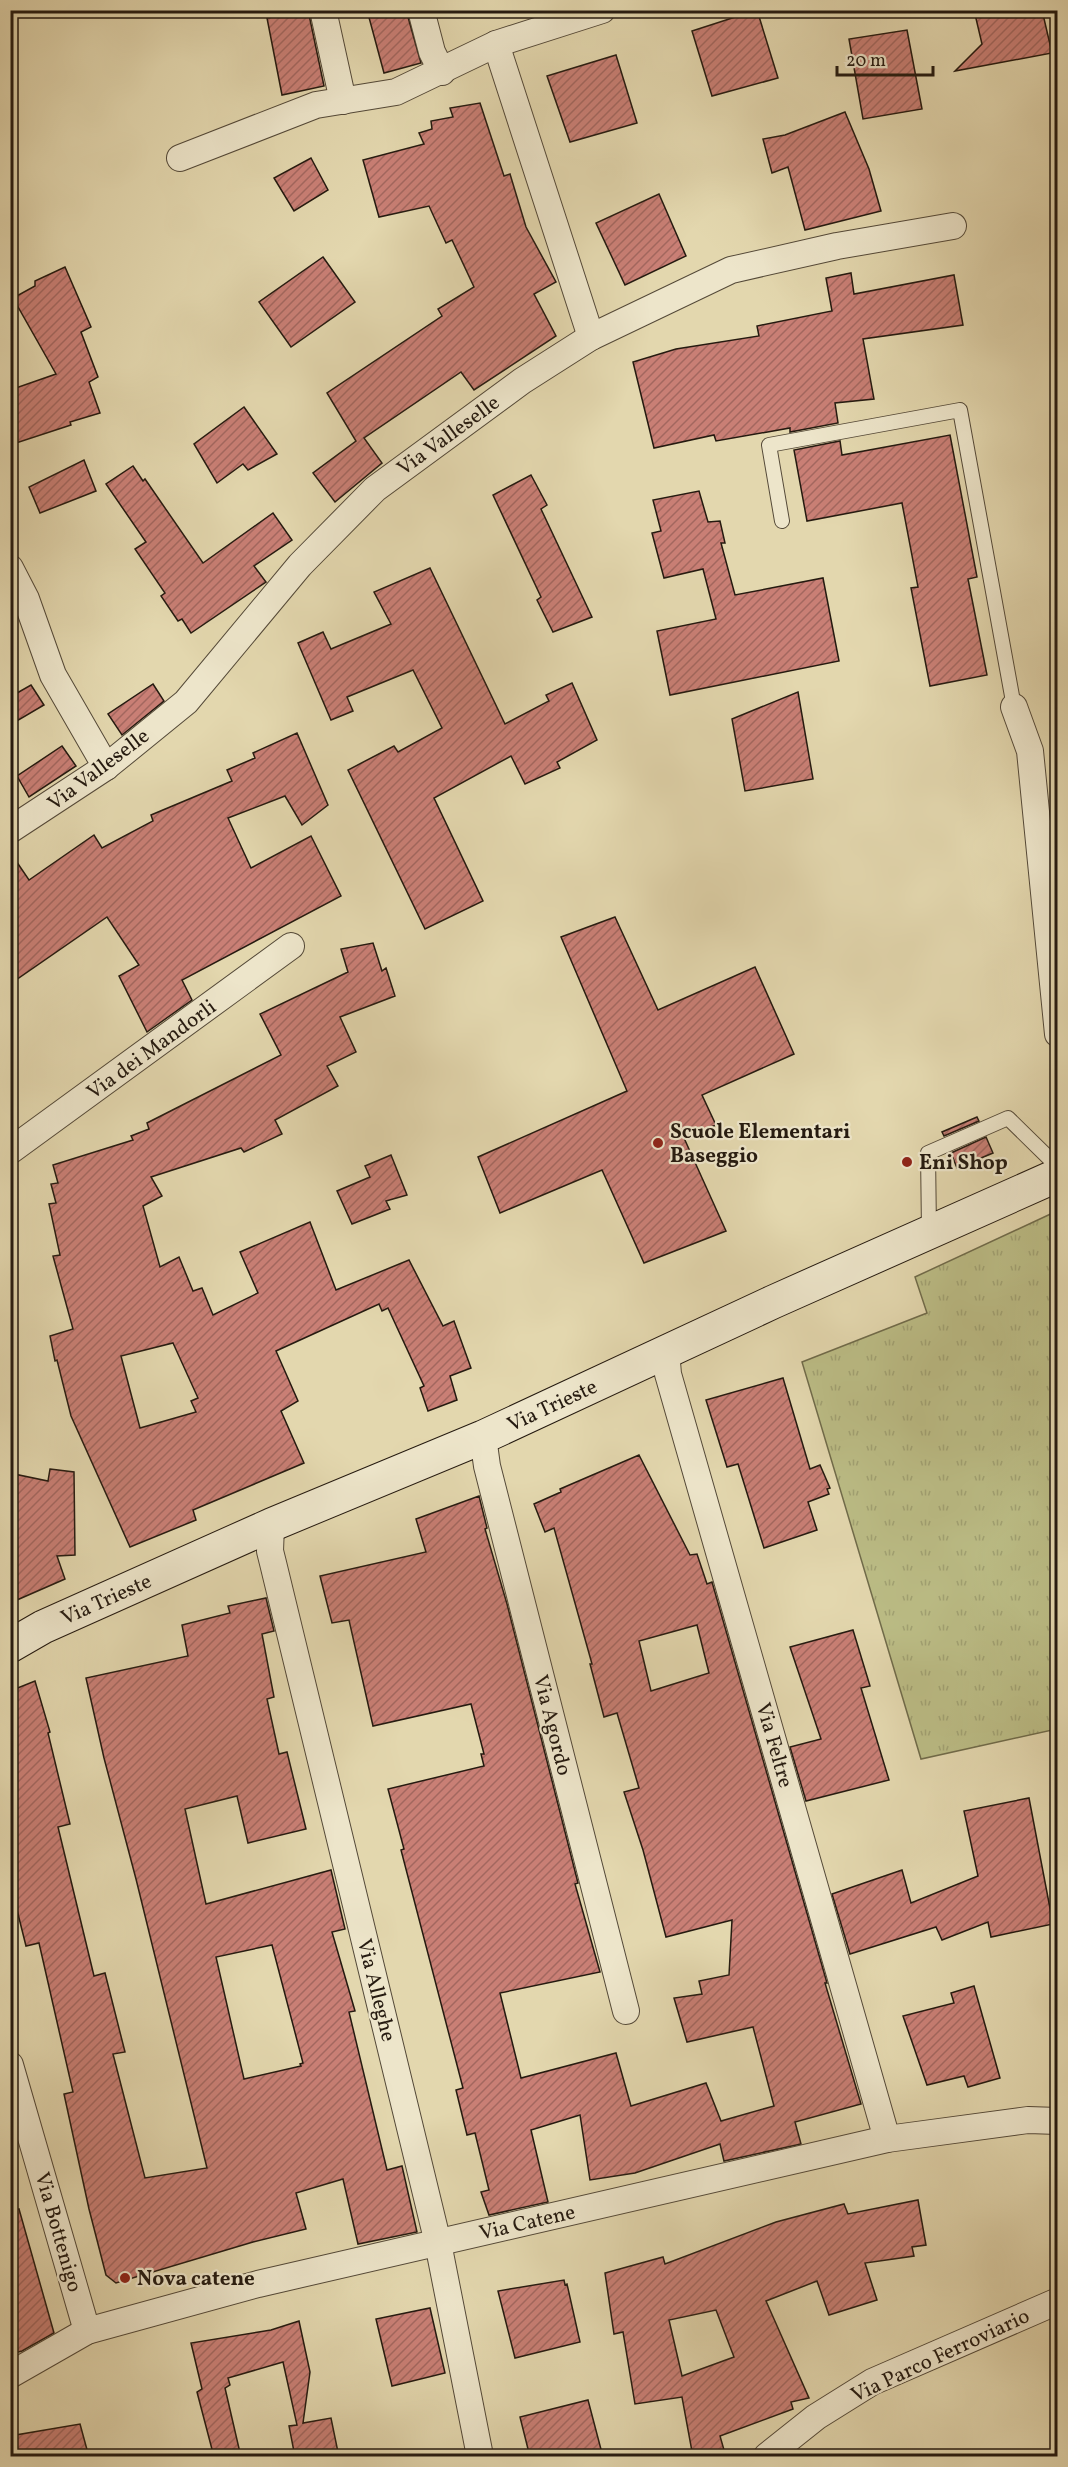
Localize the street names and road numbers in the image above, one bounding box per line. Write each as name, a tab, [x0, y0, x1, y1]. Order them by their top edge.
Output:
street label: Via Valleselle	[392, 389, 506, 483]
street label: Via Valleselle	[42, 722, 156, 818]
street label: Via dei Mandorli	[81, 993, 223, 1107]
street label: Via Trieste	[503, 1373, 602, 1440]
street label: Via Trieste	[57, 1568, 157, 1633]
street label: Via Agordo	[525, 1672, 578, 1779]
street label: Via Feltre	[748, 1699, 800, 1791]
street label: Via Alleghe	[349, 1936, 402, 2045]
street label: Via Bottenigo	[27, 2169, 89, 2296]
street label: Via Catene	[476, 2198, 578, 2249]
street label: Via Parco Ferroviario	[847, 2302, 1035, 2410]

